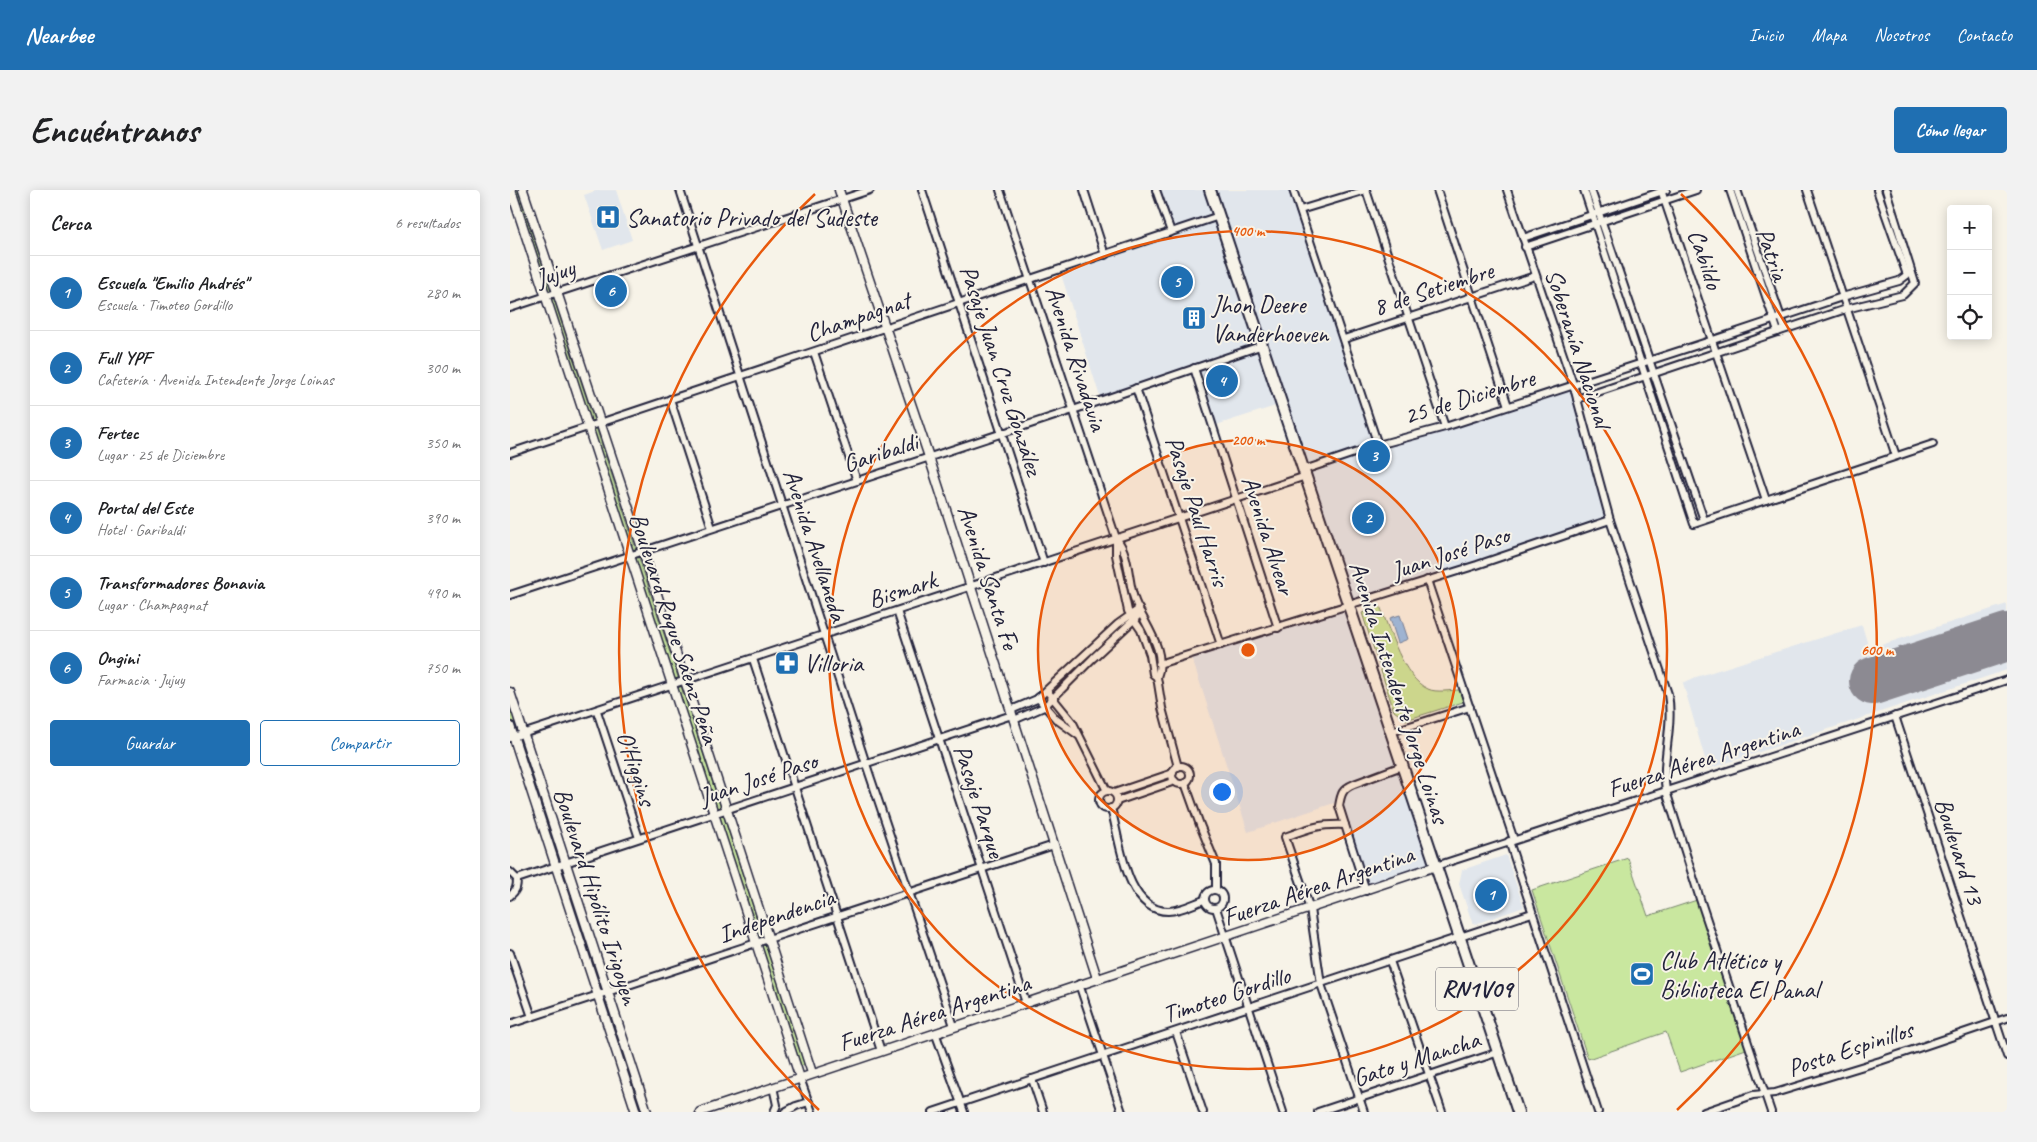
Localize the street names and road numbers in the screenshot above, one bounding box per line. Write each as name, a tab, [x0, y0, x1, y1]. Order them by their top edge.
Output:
street label: Patria	[1748, 224, 1797, 288]
street label: Cabildo	[1680, 225, 1731, 295]
street label: Jujuy	[531, 251, 580, 295]
street label: 8 de Setiembre	[1369, 254, 1499, 323]
street label: Pasaje Juan Cruz González	[952, 261, 1051, 481]
street label: Soberanía Nacional	[1537, 265, 1620, 436]
street label: Avenida Rivadavia	[1038, 282, 1115, 437]
street label: Champagnat	[802, 283, 918, 350]
street label: 25 de Diciembre	[1400, 361, 1540, 432]
street label: Garibaldi	[839, 425, 925, 480]
street label: Pasaje Paul Harris	[1158, 432, 1237, 593]
street label: Avenida Avellaneda	[775, 465, 855, 627]
street label: Avenida Alvear	[1234, 472, 1303, 601]
street label: Avenida Santa Fe	[950, 501, 1027, 655]
street label: Boulevard Roque Sáenz Peña	[622, 509, 727, 750]
street label: Juan José Paso	[1387, 518, 1516, 587]
street label: Avenida Intendente Jorge Loinas	[1342, 557, 1457, 830]
street label: Bismark	[864, 563, 942, 616]
street label: Fuerza Aérea Argentina	[1603, 712, 1805, 805]
street label: O'Higgins	[609, 727, 664, 812]
street label: Pasaje Parque	[946, 741, 1013, 864]
street label: Juan José Paso	[695, 744, 824, 813]
street label: Boulevard Hipólito Irigoyen	[546, 784, 647, 1010]
street label: Boulevard 13	[1927, 794, 1992, 910]
street label: Fuerza Aérea Argentina	[1219, 838, 1420, 934]
street label: Independencia	[714, 881, 840, 951]
street label: Timoteo Gordillo	[1159, 959, 1295, 1031]
street label: Fuerza Aérea Argentina	[834, 966, 1036, 1059]
road number: RN1V09	[1436, 968, 1518, 1011]
street label: Posta Espinillos	[1783, 1013, 1919, 1084]
street label: Gato y Mancha	[1349, 1023, 1486, 1094]

